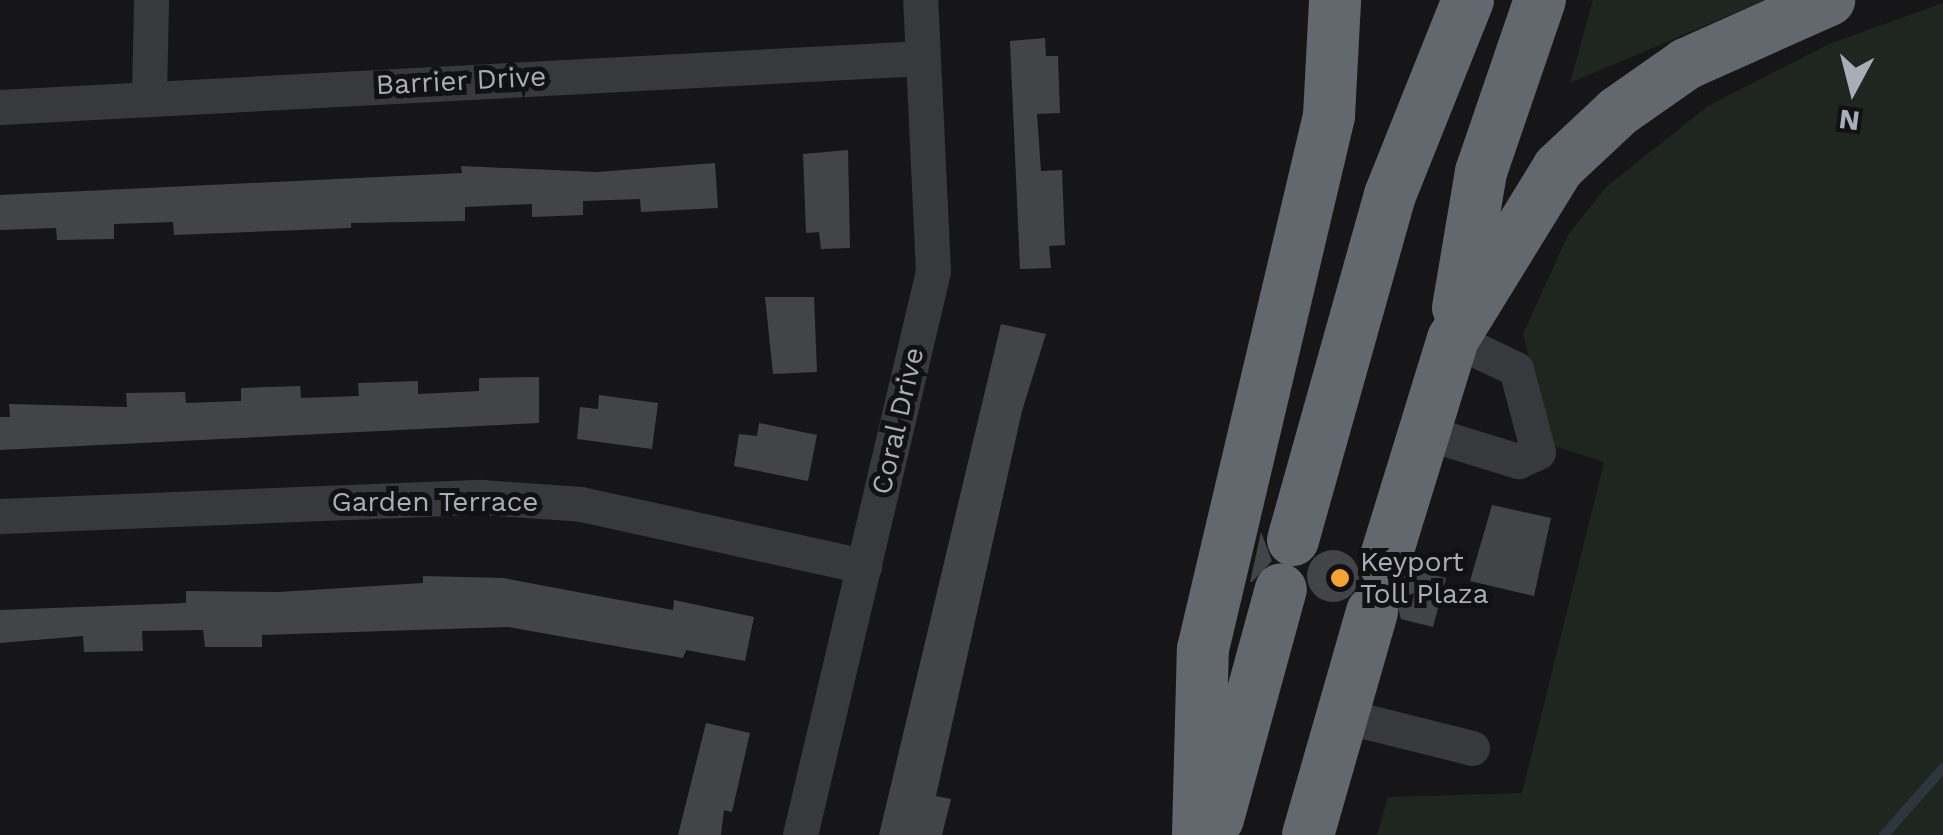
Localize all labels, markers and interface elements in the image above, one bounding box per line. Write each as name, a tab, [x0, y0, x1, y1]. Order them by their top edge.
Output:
north arrow	[1803, 40, 1903, 140]
street label: Barrier Drive	[375, 60, 547, 102]
text: N	[1837, 103, 1862, 138]
street label: Coral Drive	[865, 344, 931, 498]
street label: Garden Terrace	[331, 485, 539, 519]
place label: Keyport Toll Plaza	[1360, 545, 1490, 611]
marker: Keyport Toll Plaza	[1329, 567, 1351, 589]

